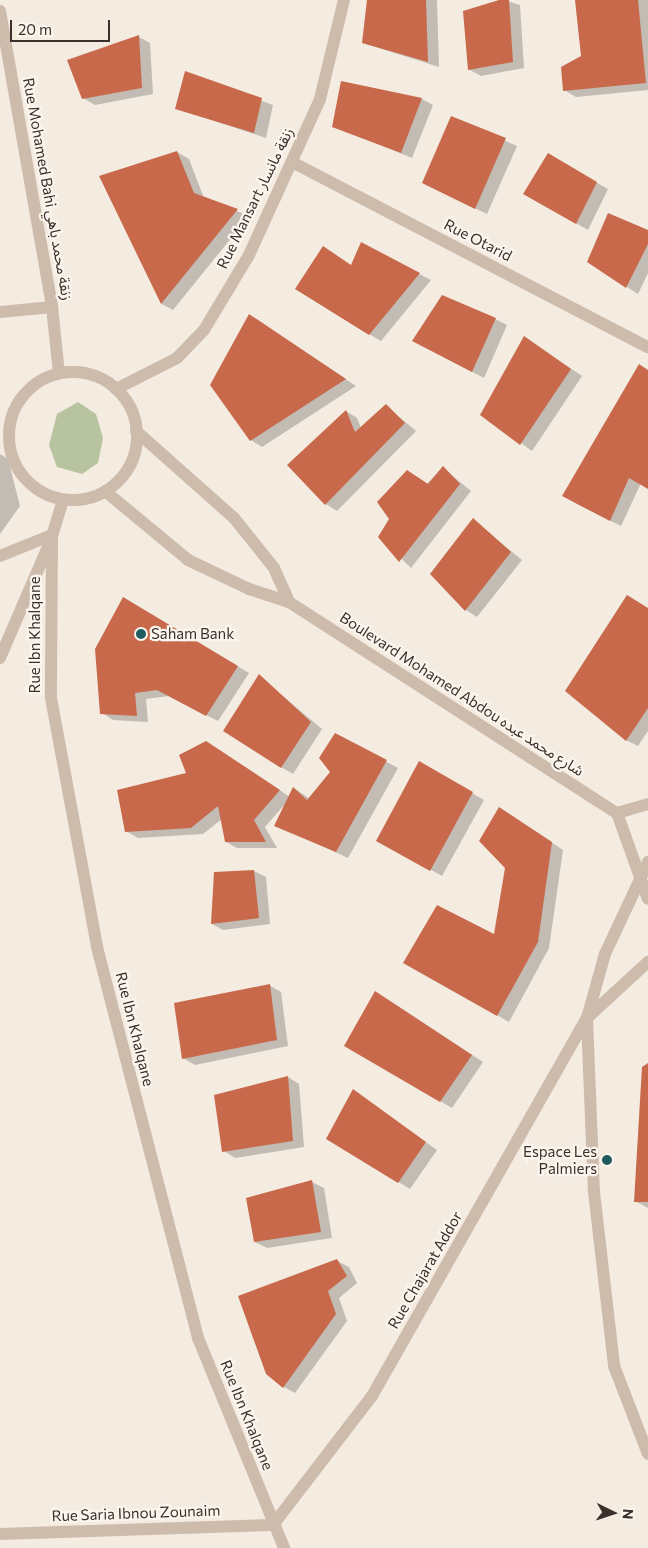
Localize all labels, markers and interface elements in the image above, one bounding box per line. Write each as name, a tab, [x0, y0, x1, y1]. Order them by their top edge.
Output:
scale bar	[12, 10, 112, 42]
text: 20 m	[18, 20, 52, 38]
street label: Rue Mohamed Bahi زنقة محمد باهي	[20, 76, 76, 302]
street label: Rue Mansart زنقة مانسار	[213, 124, 297, 272]
street label: Rue Otarid	[441, 215, 515, 265]
street label: Rue Ibn Khalqane	[26, 576, 44, 694]
street label: Boulevard Mohamed Abdou شارع محمد عبده	[337, 608, 587, 780]
place label: Saham Bank	[151, 625, 234, 643]
marker: Saham Bank	[135, 628, 147, 640]
street label: Rue Ibn Khalqane	[112, 970, 158, 1088]
place label: Espace Les Palmiers	[523, 1142, 597, 1177]
marker: Espace Les Palmiers	[601, 1154, 613, 1166]
street label: Rue Chajarat Addor	[384, 1208, 466, 1332]
street label: Rue Ibn Khalqane	[217, 1357, 277, 1473]
north arrow	[588, 1488, 638, 1538]
street label: Rue Saria Ibnou Zounaim	[51, 1501, 221, 1525]
text: N	[620, 1508, 637, 1520]

